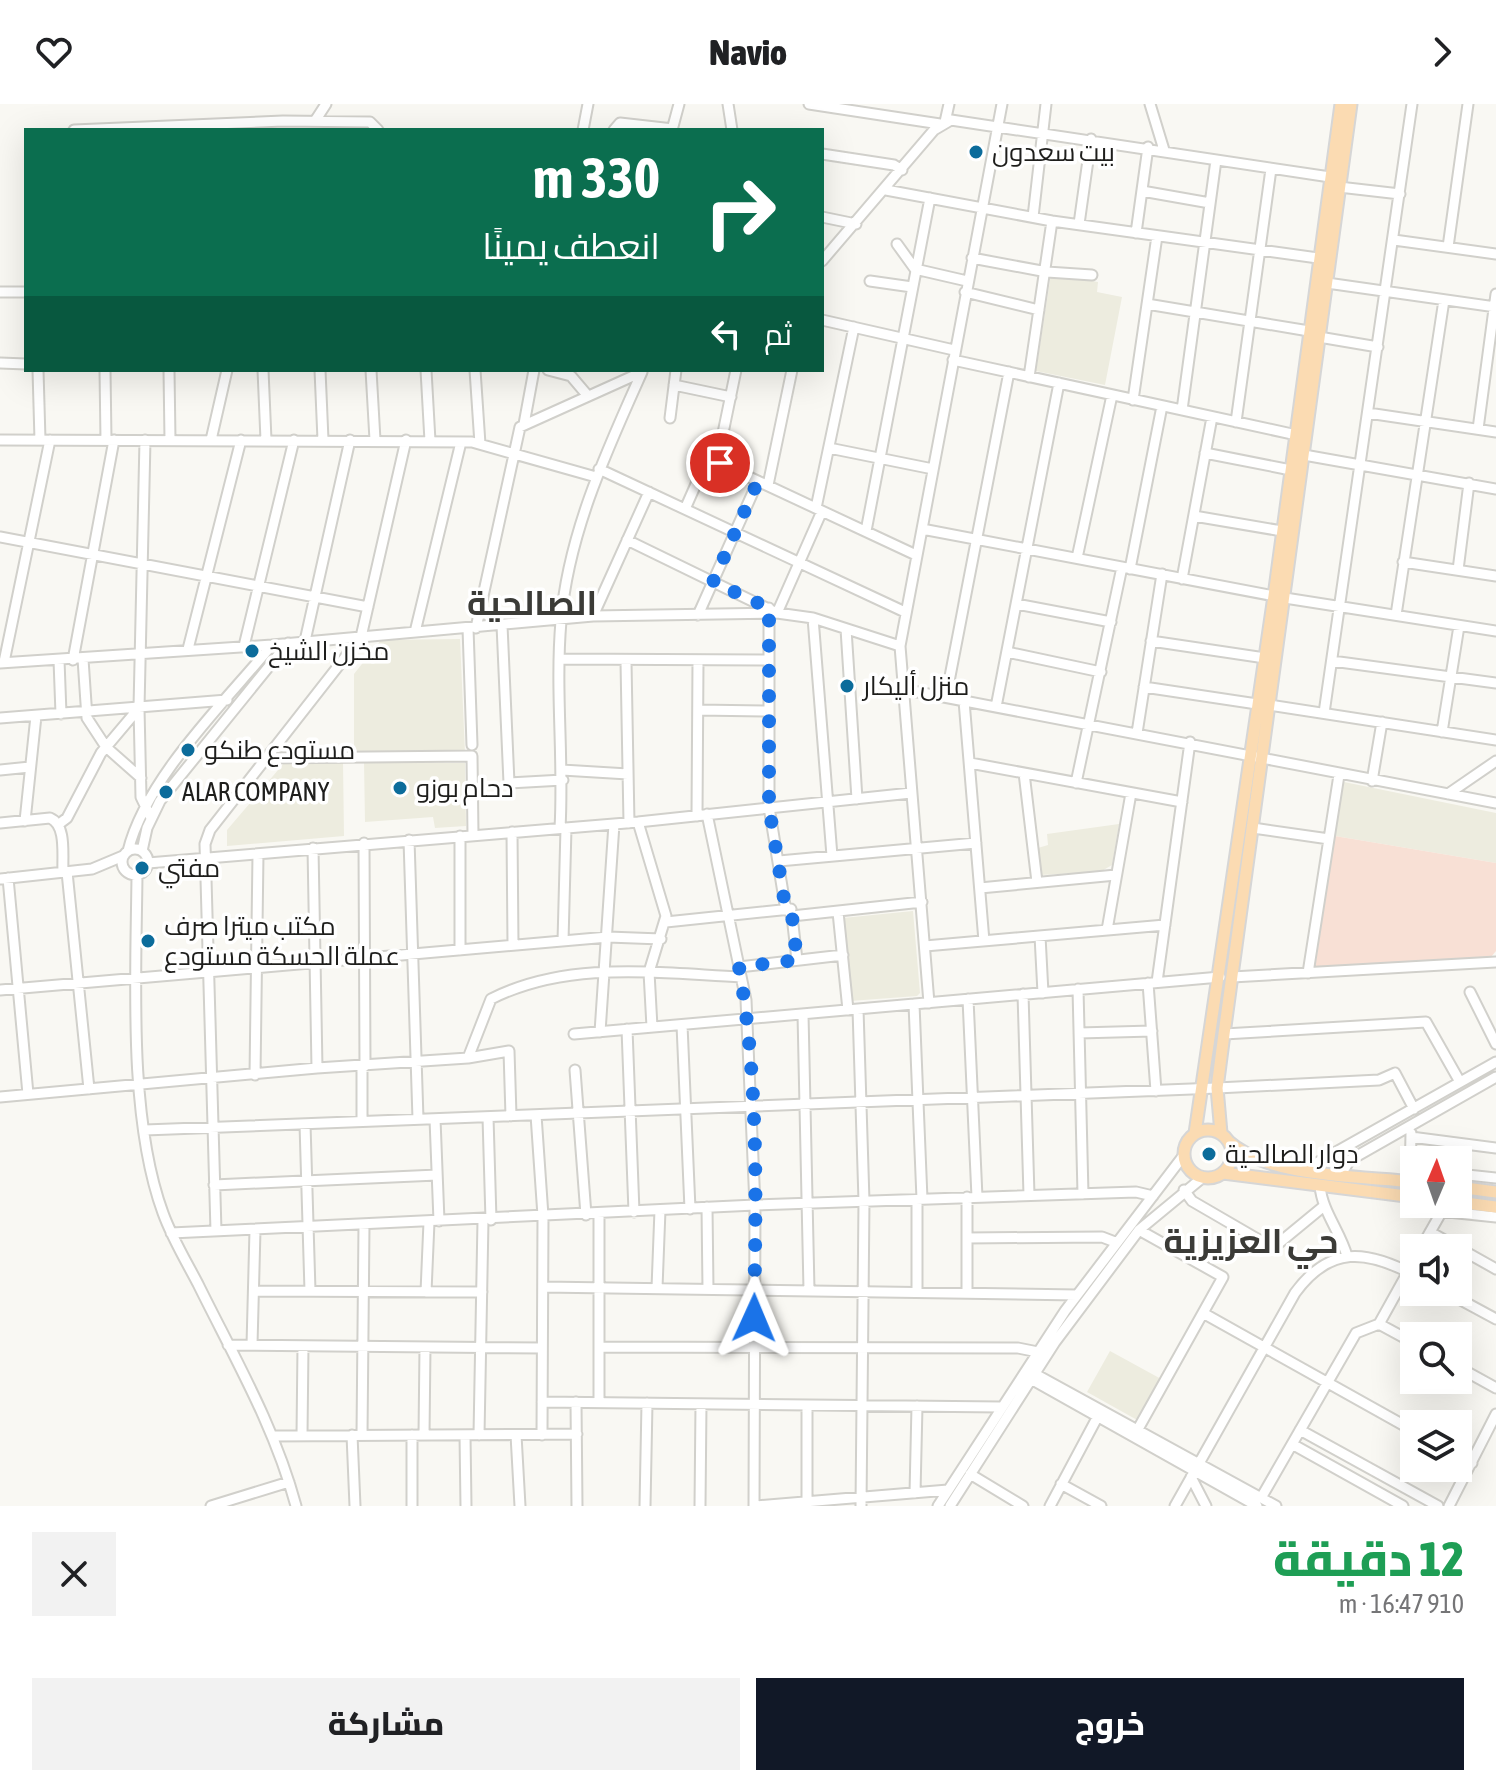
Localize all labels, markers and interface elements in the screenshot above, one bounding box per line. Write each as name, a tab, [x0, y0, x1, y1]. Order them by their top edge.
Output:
icon: heart	[32, 30, 76, 74]
icon: forward	[1420, 30, 1464, 74]
text: Navio	[709, 31, 787, 73]
place label: بيت سعدون	[992, 137, 1115, 167]
marker: بيت سعدون	[967, 143, 985, 161]
text: 330 m	[533, 146, 660, 210]
icon: right	[688, 160, 792, 264]
text: انعطف يمينًا	[482, 225, 660, 267]
icon: left	[704, 312, 748, 356]
text: ثم	[764, 317, 792, 351]
pin	[686, 429, 754, 497]
icon: arrive	[698, 441, 742, 485]
district label: الصالحية	[467, 583, 597, 622]
place label: مخزن الشيخ	[268, 636, 390, 668]
marker: مخزن الشيخ	[243, 642, 261, 660]
place label: منزل أليكار	[861, 669, 969, 701]
marker: منزل أليكار	[838, 677, 856, 695]
place label: مستودع طنكو	[204, 735, 355, 767]
marker: مستودع طنكو	[179, 741, 197, 759]
place label: دحام بوزو	[416, 773, 513, 806]
place label: ALAR COMPANY	[182, 777, 330, 807]
marker: دحام بوزو	[391, 779, 409, 797]
marker: ALAR COMPANY	[157, 783, 175, 801]
place label: مفتي	[158, 853, 220, 889]
marker: مفتي	[133, 859, 151, 877]
place label: مكتب ميترا صرف عملة الحسكة مستودع	[164, 911, 400, 973]
marker: مكتب ميترا صرف عملة الحسكة مستودع	[139, 932, 157, 950]
place label: دوار الصالحية	[1225, 1139, 1359, 1169]
marker: دوار الصالحية	[1200, 1145, 1218, 1163]
north arrow	[1400, 1146, 1472, 1218]
map controls	[1400, 1146, 1472, 1482]
district label: حي العزيزية	[1163, 1221, 1339, 1269]
button: sound	[1400, 1234, 1472, 1306]
position arrow	[712, 1276, 796, 1360]
button: search	[1400, 1322, 1472, 1394]
button: layers	[1400, 1410, 1472, 1482]
text: 12 دقيقة	[1273, 1531, 1464, 1586]
button: close	[32, 1532, 116, 1616]
text: 910 m · 16:47	[1339, 1589, 1464, 1619]
button: مشاركة	[32, 1678, 740, 1770]
button: خروج	[756, 1678, 1464, 1770]

